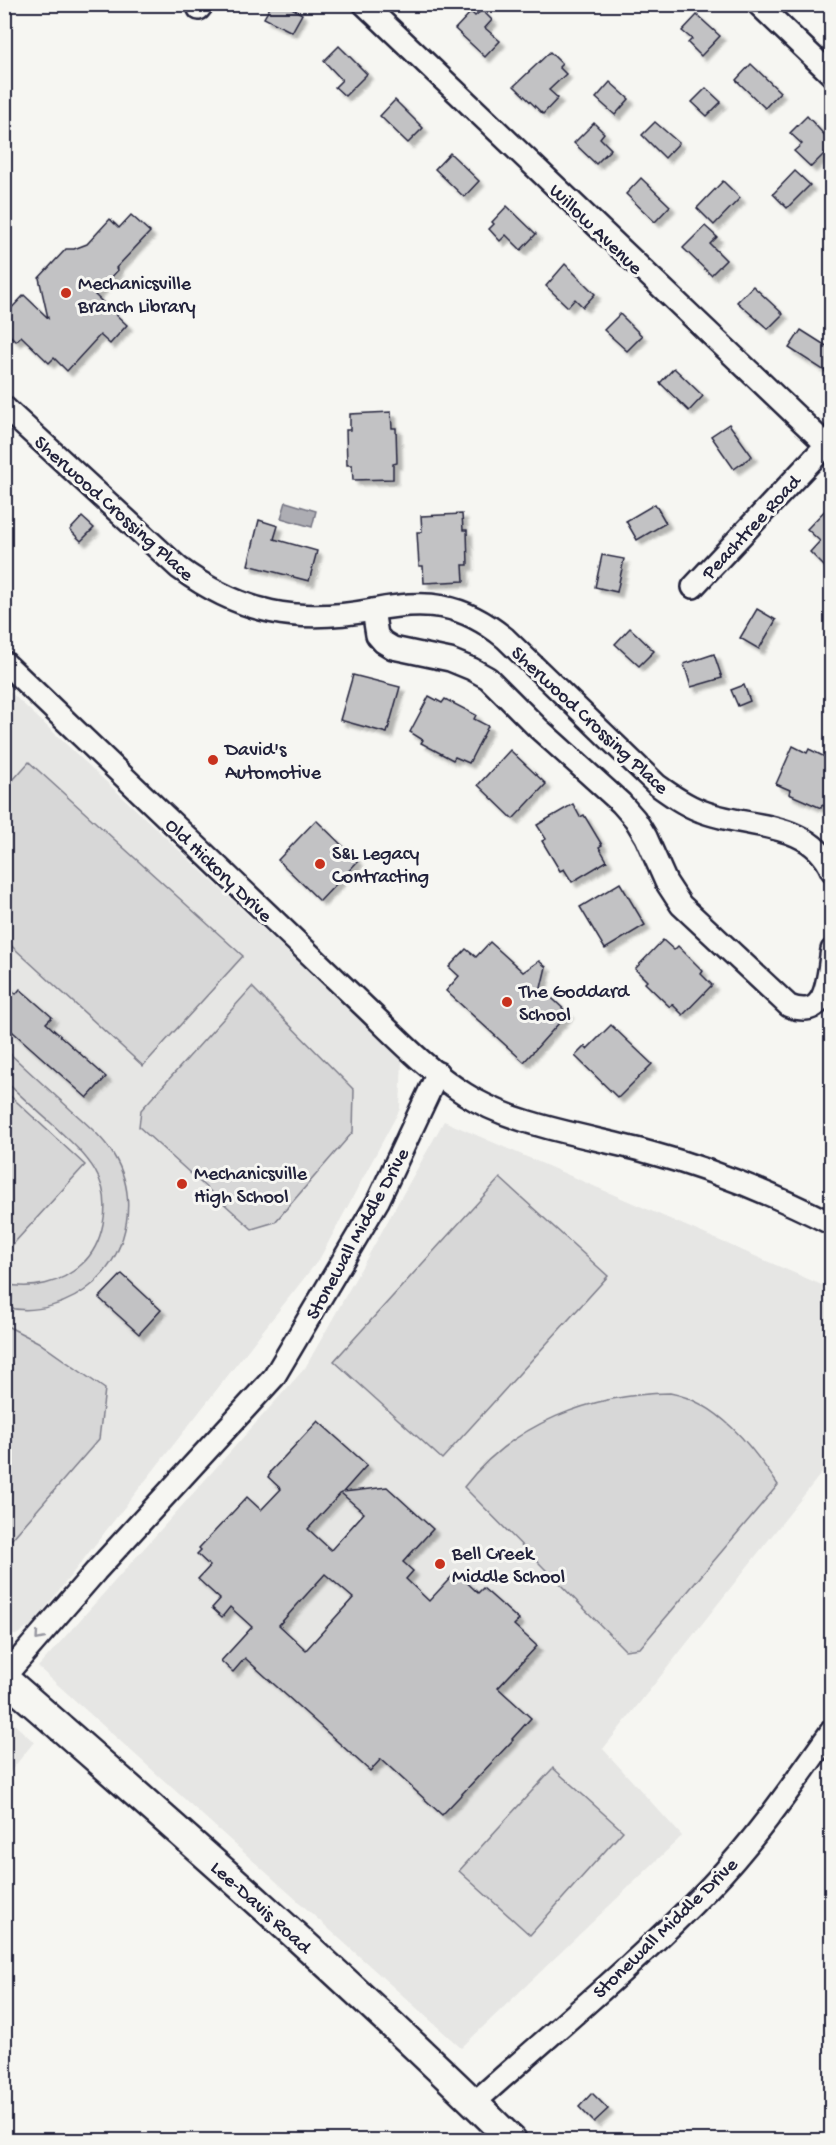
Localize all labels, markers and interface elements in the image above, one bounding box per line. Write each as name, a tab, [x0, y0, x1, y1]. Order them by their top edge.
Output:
street label: Willow Avenue	[543, 180, 647, 281]
place label: Mechanicsville Branch Library	[77, 274, 196, 320]
marker: Mechanicsville Branch Library	[59, 286, 73, 300]
street label: Sherwood Crossing Place	[28, 432, 198, 588]
street label: Peachtree Road	[698, 470, 808, 586]
street label: Sherwood Crossing Place	[505, 643, 673, 801]
place label: David's Automotive	[223, 740, 322, 786]
marker: David's Automotive	[206, 753, 220, 767]
street label: Old Hickory Drive	[159, 815, 276, 929]
place label: S&L Legacy Contracting	[332, 844, 429, 890]
marker: S&L Legacy Contracting	[313, 857, 327, 871]
place label: The Goddard School	[518, 982, 631, 1028]
marker: The Goddard School	[500, 995, 514, 1009]
street label: Stonewall Middle Drive	[302, 1144, 416, 1324]
place label: Mechanicsville High School	[194, 1164, 308, 1210]
marker: Mechanicsville High School	[175, 1177, 189, 1191]
place label: Bell Creek Middle School	[451, 1544, 565, 1590]
marker: Bell Creek Middle School	[433, 1557, 447, 1571]
one-way arrow	[35, 1630, 46, 1641]
street label: Stonewall Middle Drive	[589, 1854, 744, 2005]
street label: Lee-Davis Road	[205, 1857, 316, 1961]

